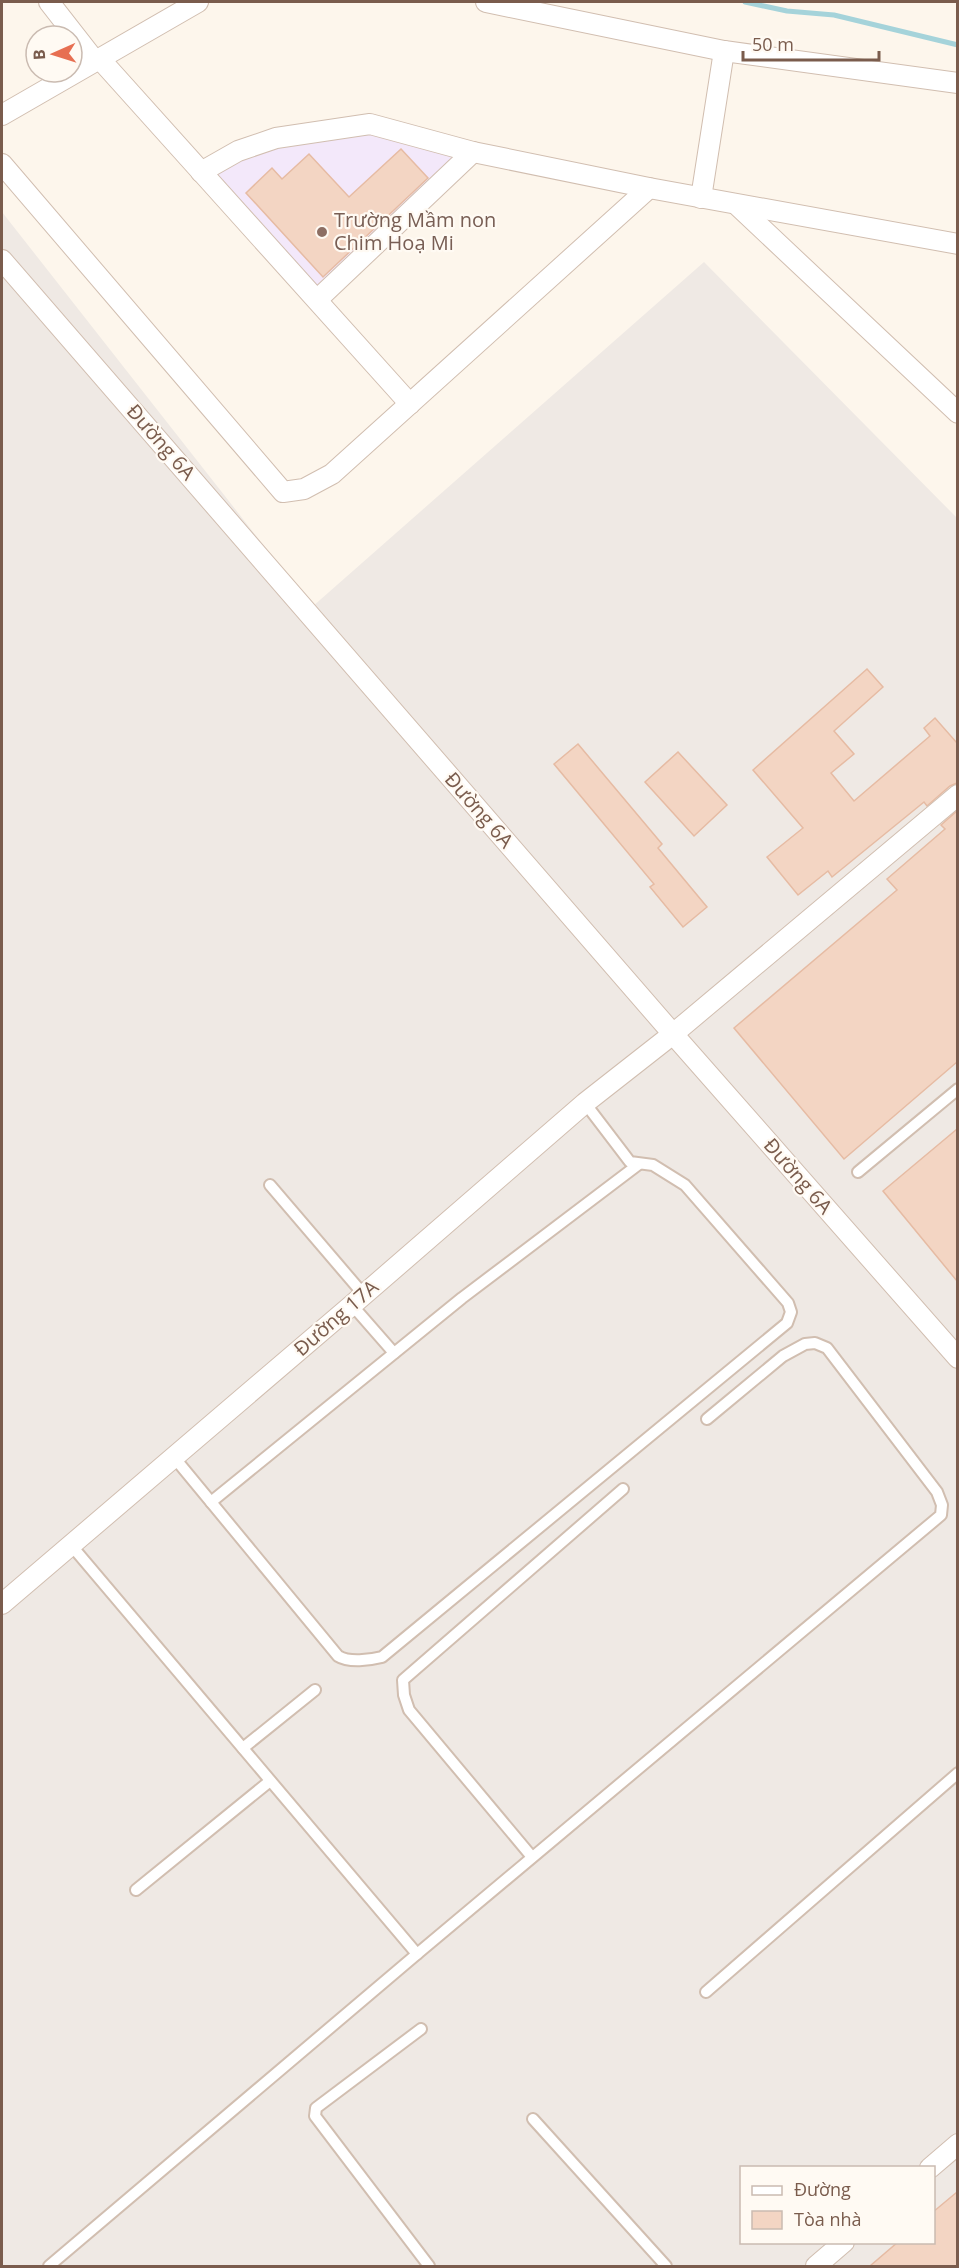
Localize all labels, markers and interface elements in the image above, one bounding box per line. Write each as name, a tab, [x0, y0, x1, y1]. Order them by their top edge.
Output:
north arrow	[24, 24, 84, 84]
scale bar	[743, 24, 880, 62]
text: 50 m	[752, 32, 794, 56]
text: B	[28, 49, 50, 61]
place label: Trường Mầm non Chim Hoạ Mi	[334, 206, 496, 256]
marker: Trường Mầm non Chim Hoạ Mi	[315, 225, 329, 239]
street label: Đường 6A	[121, 398, 202, 486]
street label: Đường 6A	[439, 766, 520, 854]
street label: Đường 6A	[758, 1132, 839, 1220]
street label: Đường 17A	[288, 1273, 384, 1362]
legend	[740, 2166, 935, 2244]
text: Đường	[794, 2177, 851, 2201]
text: Tòa nhà	[794, 2207, 862, 2231]

